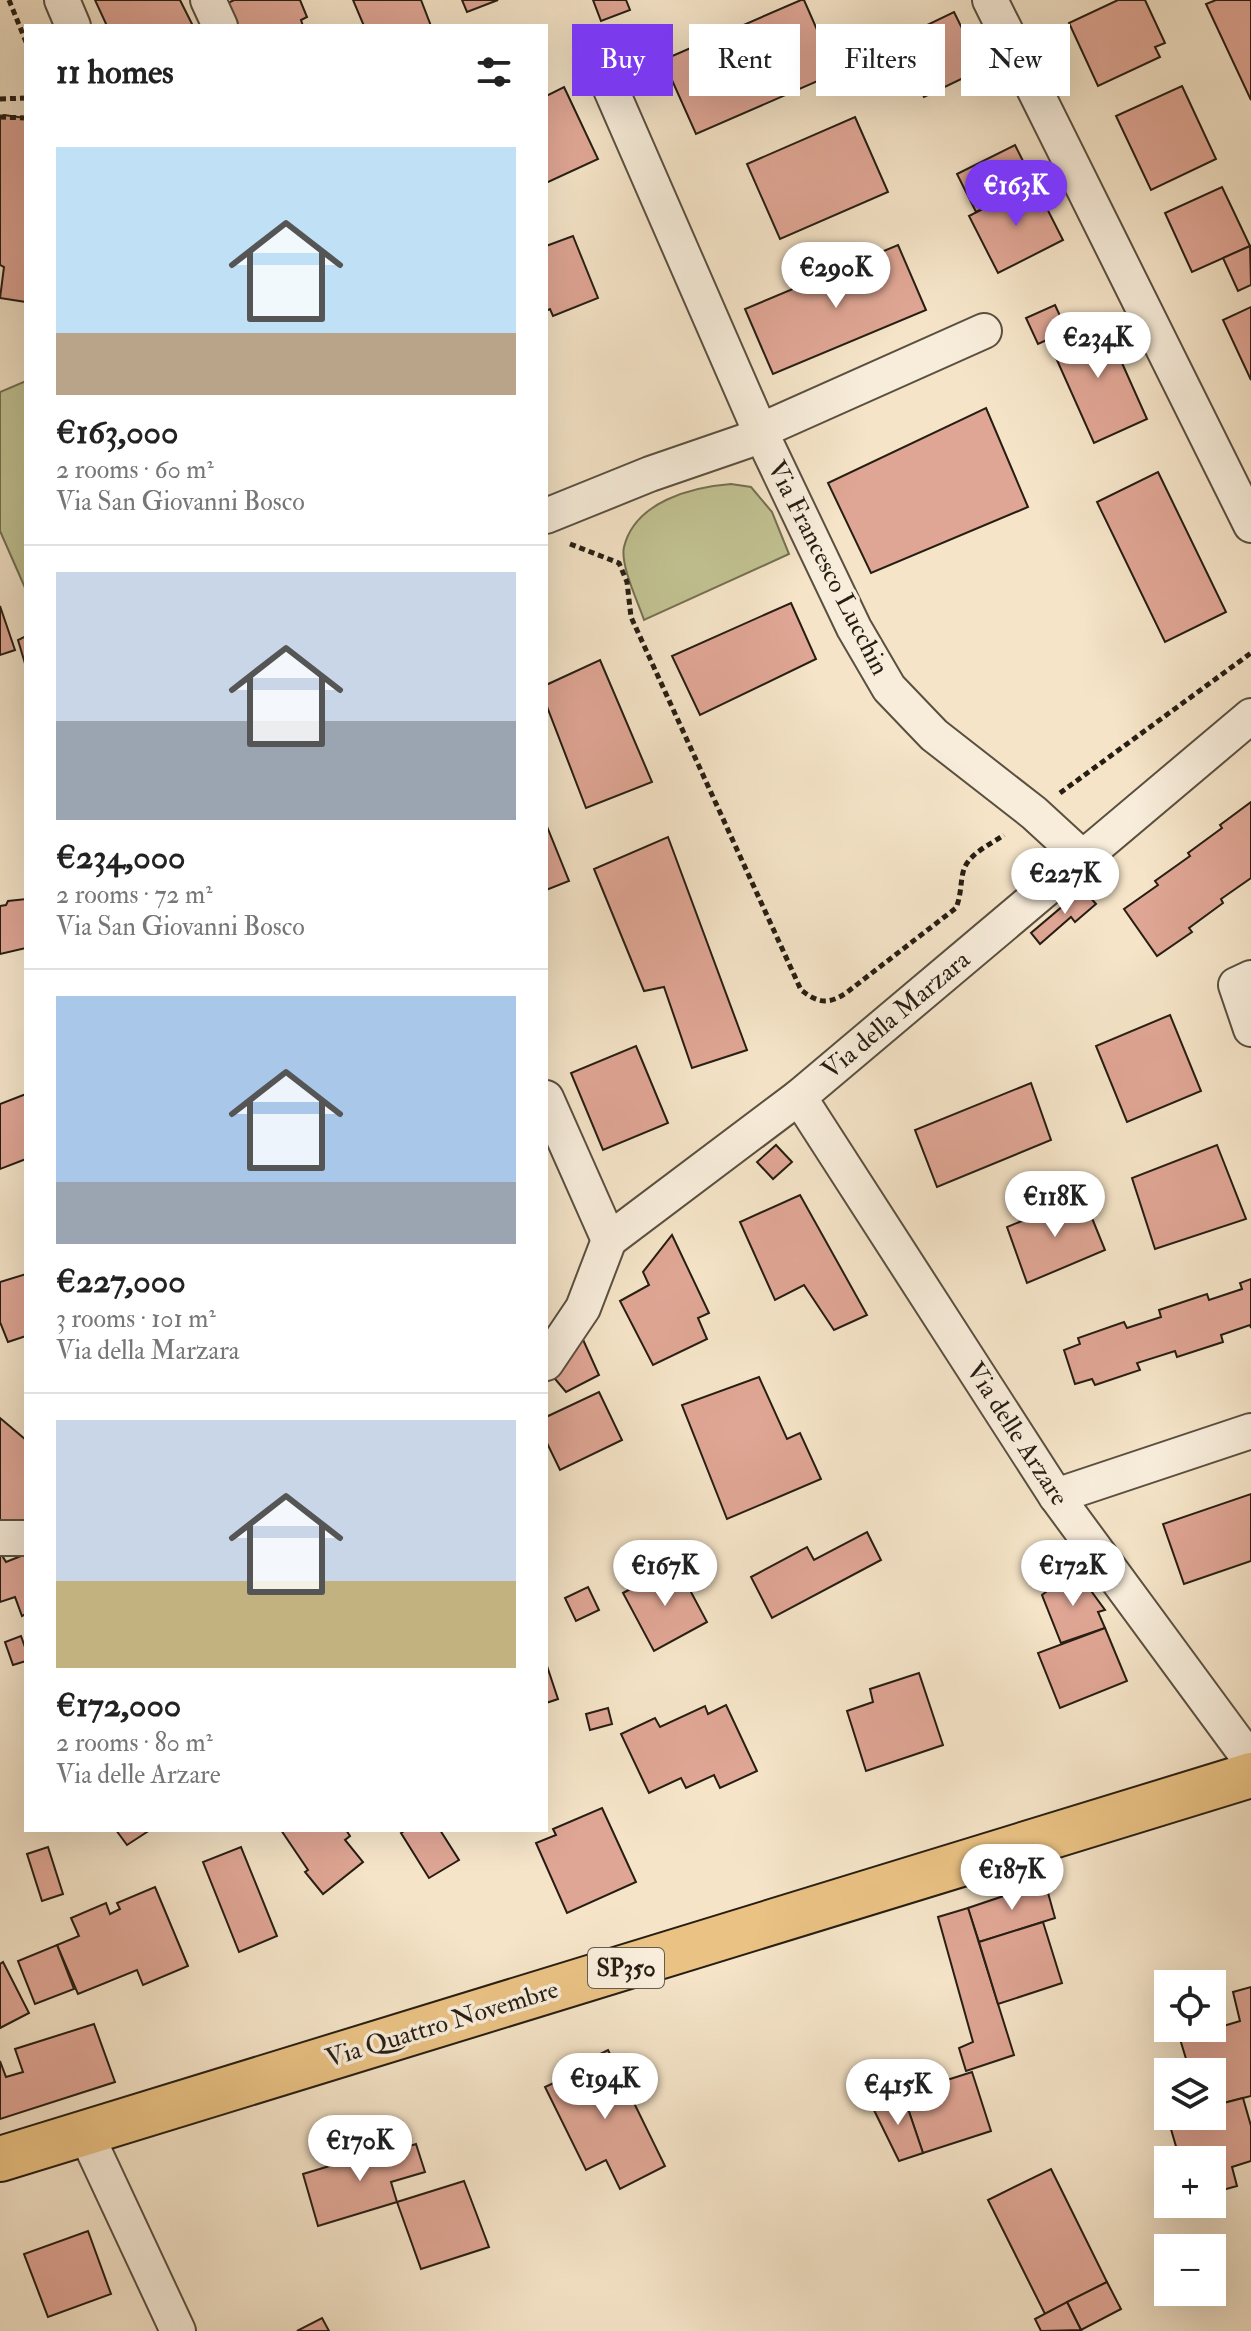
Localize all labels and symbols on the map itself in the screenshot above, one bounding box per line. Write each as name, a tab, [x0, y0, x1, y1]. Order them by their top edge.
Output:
pin: €163K	[960, 160, 1072, 228]
pin: €290K	[780, 242, 892, 310]
pin: €234K	[1042, 312, 1154, 380]
street label: Via Francesco Lucchin	[760, 455, 896, 681]
pin: €227K	[1009, 848, 1121, 916]
street label: Via della Marzara	[815, 944, 977, 1086]
pin: €118K	[999, 1171, 1111, 1239]
street label: Via delle Arzare	[959, 1356, 1075, 1512]
pin: €167K	[609, 1540, 721, 1608]
pin: €172K	[1017, 1540, 1129, 1608]
pin: €187K	[956, 1844, 1068, 1912]
road number: SP350	[588, 1948, 664, 1988]
street label: Via Quattro Novembre	[322, 1973, 562, 2075]
pin: €194K	[549, 2053, 661, 2121]
pin: €415K	[842, 2059, 954, 2127]
pin: €170K	[304, 2115, 416, 2183]

